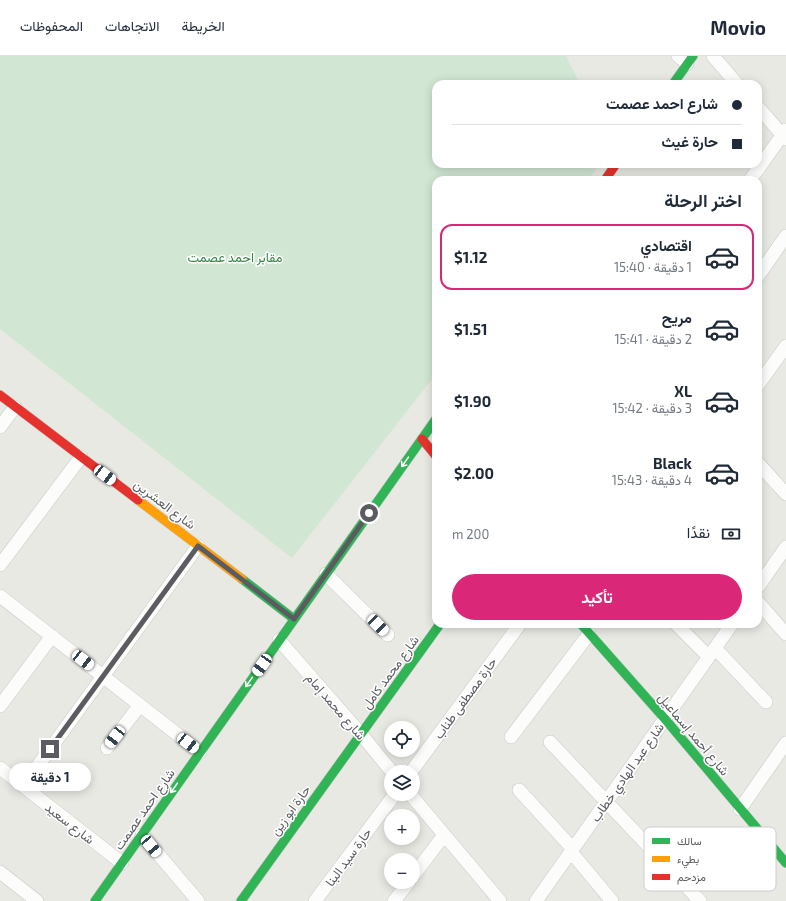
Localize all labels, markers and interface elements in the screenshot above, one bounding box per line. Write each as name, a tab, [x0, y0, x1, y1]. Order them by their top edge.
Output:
text: Movio	[710, 16, 766, 39]
text: المحفوظات	[20, 17, 83, 34]
text: الاتجاهات	[105, 17, 159, 34]
text: الخريطة	[181, 17, 225, 34]
text: شارع احمد عصمت	[606, 94, 718, 112]
text: حارة غيث	[661, 132, 718, 150]
text: اختر الرحلة	[664, 189, 742, 211]
text: اقتصادي	[640, 236, 692, 254]
icon: car	[704, 239, 740, 275]
text: $1.12	[454, 248, 487, 266]
park label: مقابر احمد عصمت	[187, 249, 283, 266]
text: 1 دقيقة · 15:40	[614, 259, 692, 275]
text: مريح	[662, 308, 692, 326]
icon: car	[704, 311, 740, 347]
text: $1.51	[454, 320, 488, 338]
text: 2 دقيقة · 15:41	[614, 331, 692, 347]
text: XL	[674, 382, 692, 400]
icon: car	[704, 383, 740, 419]
text: $1.90	[454, 392, 491, 410]
text: 3 دقيقة · 15:42	[612, 400, 692, 416]
text: Black	[653, 454, 692, 472]
icon: car	[704, 455, 740, 491]
one-way arrow	[401, 456, 409, 467]
car	[92, 463, 118, 487]
text: $2.00	[454, 464, 494, 482]
text: 4 دقيقة · 15:43	[612, 472, 692, 488]
street label: شارع العشرين	[130, 476, 199, 534]
route start	[360, 504, 378, 522]
text: نقدًا	[687, 523, 710, 541]
icon: cash	[720, 523, 742, 545]
text: 200 m	[452, 526, 489, 542]
button: تأكيد	[452, 574, 742, 620]
car	[365, 612, 391, 638]
street label: شارع محمد كامل	[358, 632, 424, 713]
car	[70, 648, 96, 672]
car	[250, 652, 274, 678]
street label: حارة مصطفى طناب	[430, 654, 501, 742]
street label: شارع محمد إمام	[301, 669, 369, 744]
one-way arrow	[245, 677, 253, 688]
street label: شارع أحمد إسماعيل	[653, 689, 733, 780]
street label: شارع عبد الهادي خطاب	[587, 719, 670, 826]
map controls	[384, 721, 420, 889]
button: locate	[384, 721, 420, 757]
car	[103, 724, 127, 750]
car	[175, 731, 201, 755]
route end	[41, 740, 59, 758]
callout: 1 دقيقة	[9, 763, 91, 791]
street label: شارع احمد عصمت	[110, 765, 180, 854]
button: layers	[384, 765, 420, 801]
text: 1 دقيقة	[30, 769, 70, 785]
street label: حارة ابو زين	[266, 781, 315, 839]
one-way arrow	[170, 783, 178, 794]
street label: شارع سعيد	[41, 799, 98, 849]
button: +	[384, 809, 420, 845]
street label: حارة سيد البنا	[321, 824, 376, 890]
legend	[644, 827, 776, 891]
car	[139, 833, 163, 859]
text: سالك	[677, 834, 702, 847]
text: بطيء	[677, 852, 699, 869]
button: −	[384, 853, 420, 889]
text: مزدحم	[677, 870, 706, 885]

